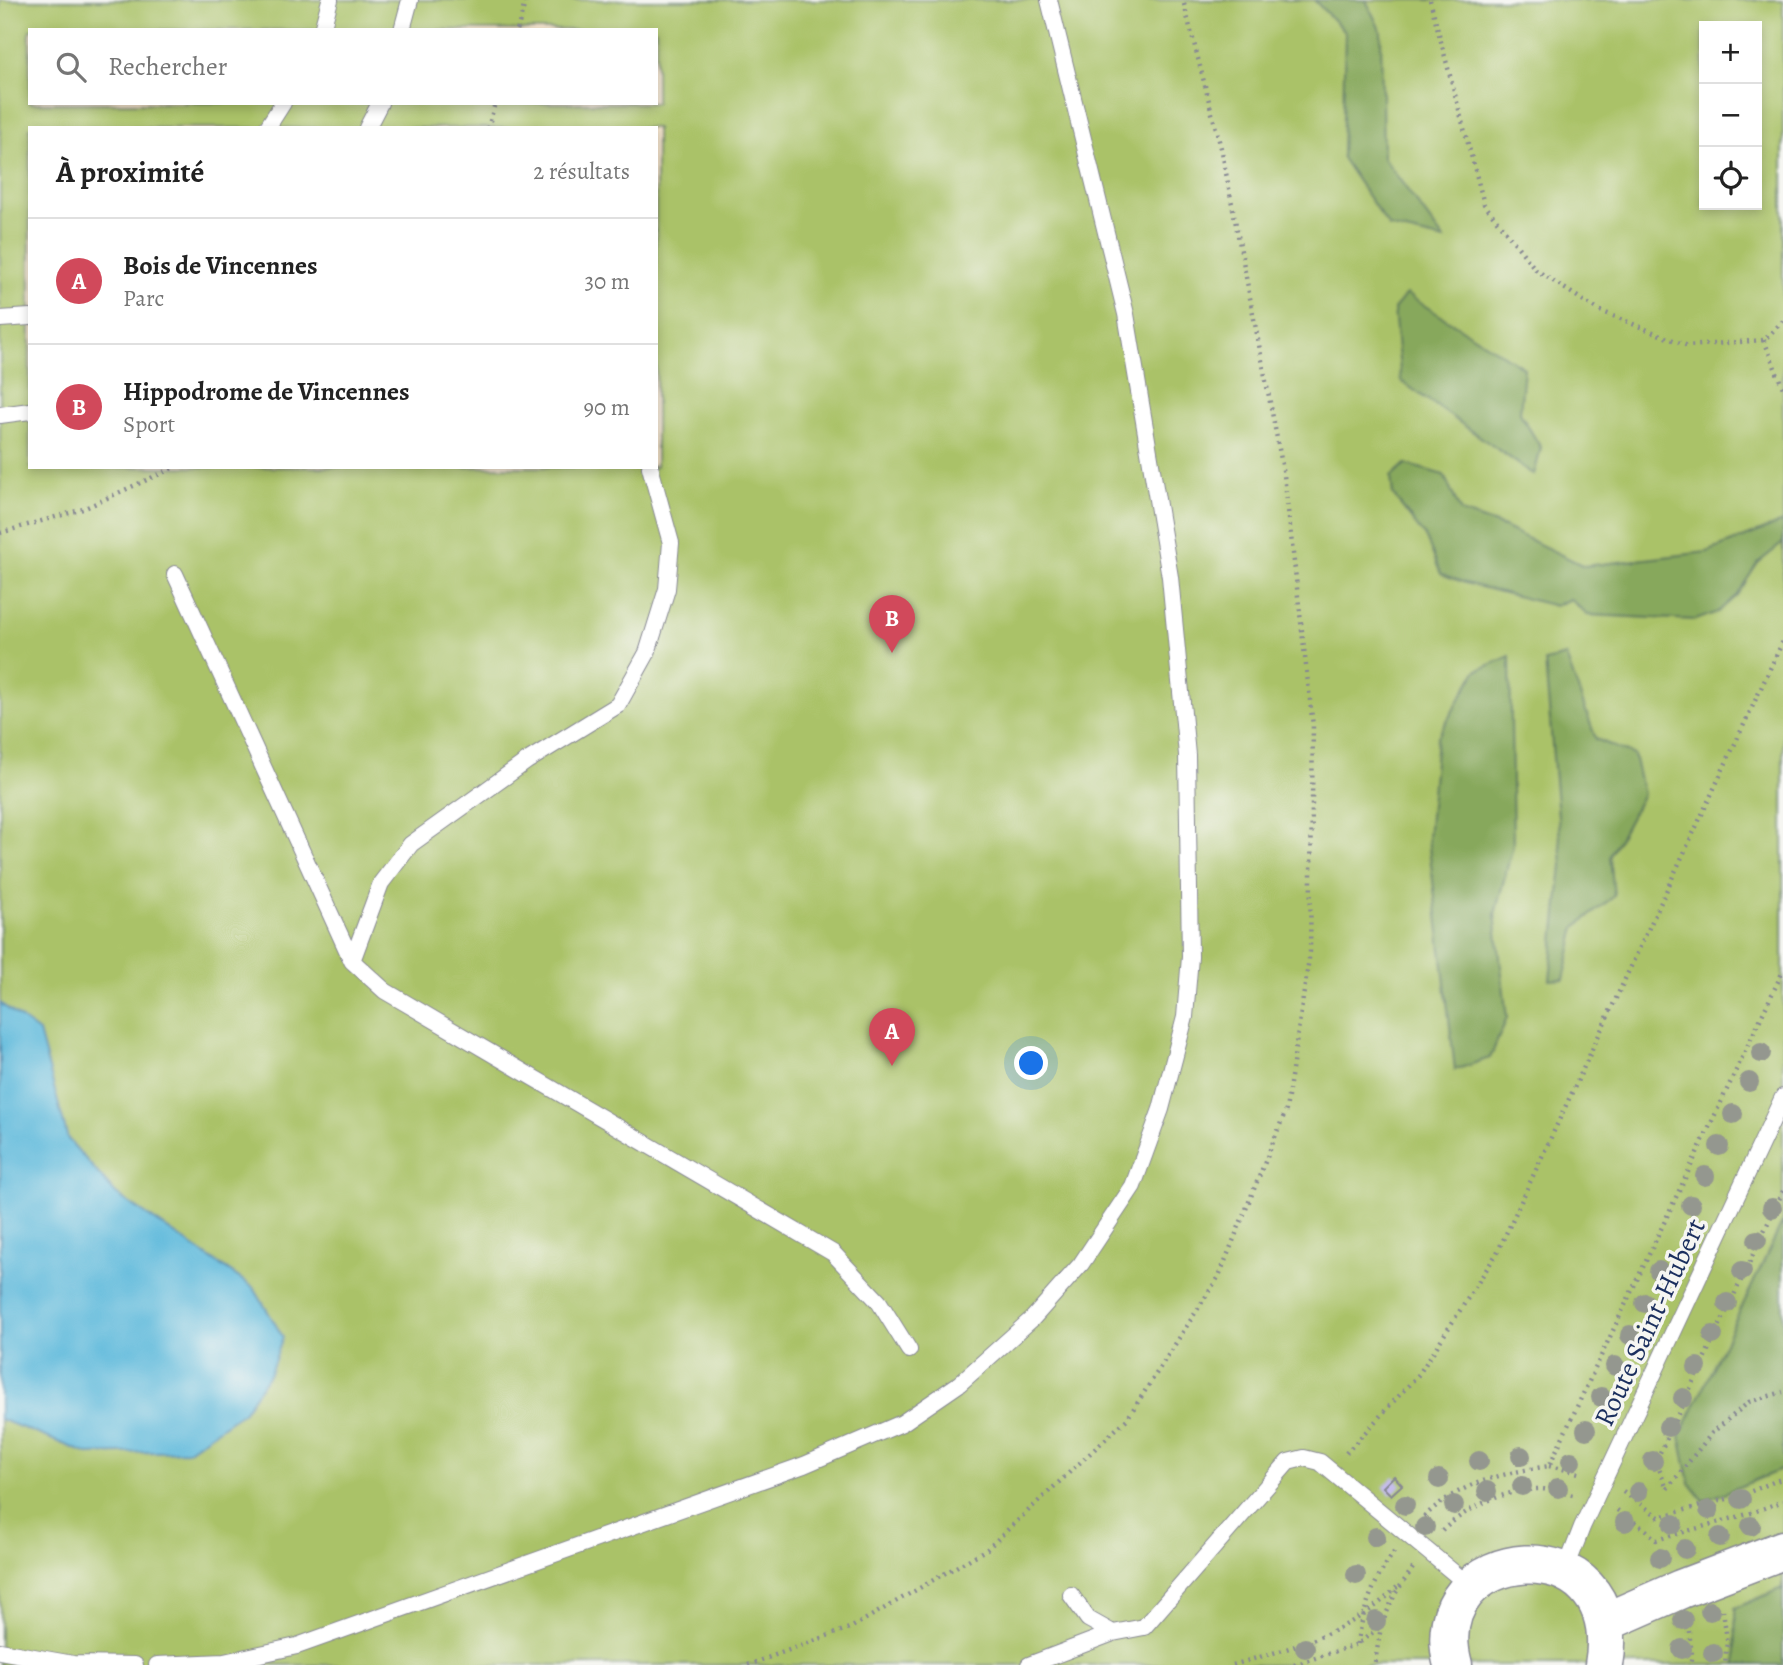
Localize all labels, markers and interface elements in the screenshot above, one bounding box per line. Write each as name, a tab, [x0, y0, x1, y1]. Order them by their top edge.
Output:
map controls	[1699, 21, 1762, 210]
button: +	[1699, 21, 1762, 84]
search box	[28, 28, 658, 105]
icon: search	[52, 48, 90, 86]
text: Rechercher	[108, 49, 228, 84]
button: −	[1699, 84, 1762, 147]
button: locate	[1699, 147, 1762, 210]
text: À proximité	[56, 152, 204, 192]
text: 2 résultats	[533, 156, 630, 187]
text: Bois de Vincennes	[123, 248, 318, 283]
text: A	[72, 266, 86, 297]
text: 30 m	[584, 266, 630, 297]
text: Parc	[123, 283, 164, 314]
text: Hippodrome de Vincennes	[123, 374, 410, 409]
text: B	[72, 392, 86, 423]
text: 90 m	[584, 392, 630, 423]
text: Sport	[123, 409, 175, 440]
pin: B	[869, 595, 915, 653]
pin: A	[869, 1008, 915, 1066]
your location	[1014, 1046, 1048, 1080]
street label: Route Saint-Hubert	[1585, 1212, 1715, 1433]

